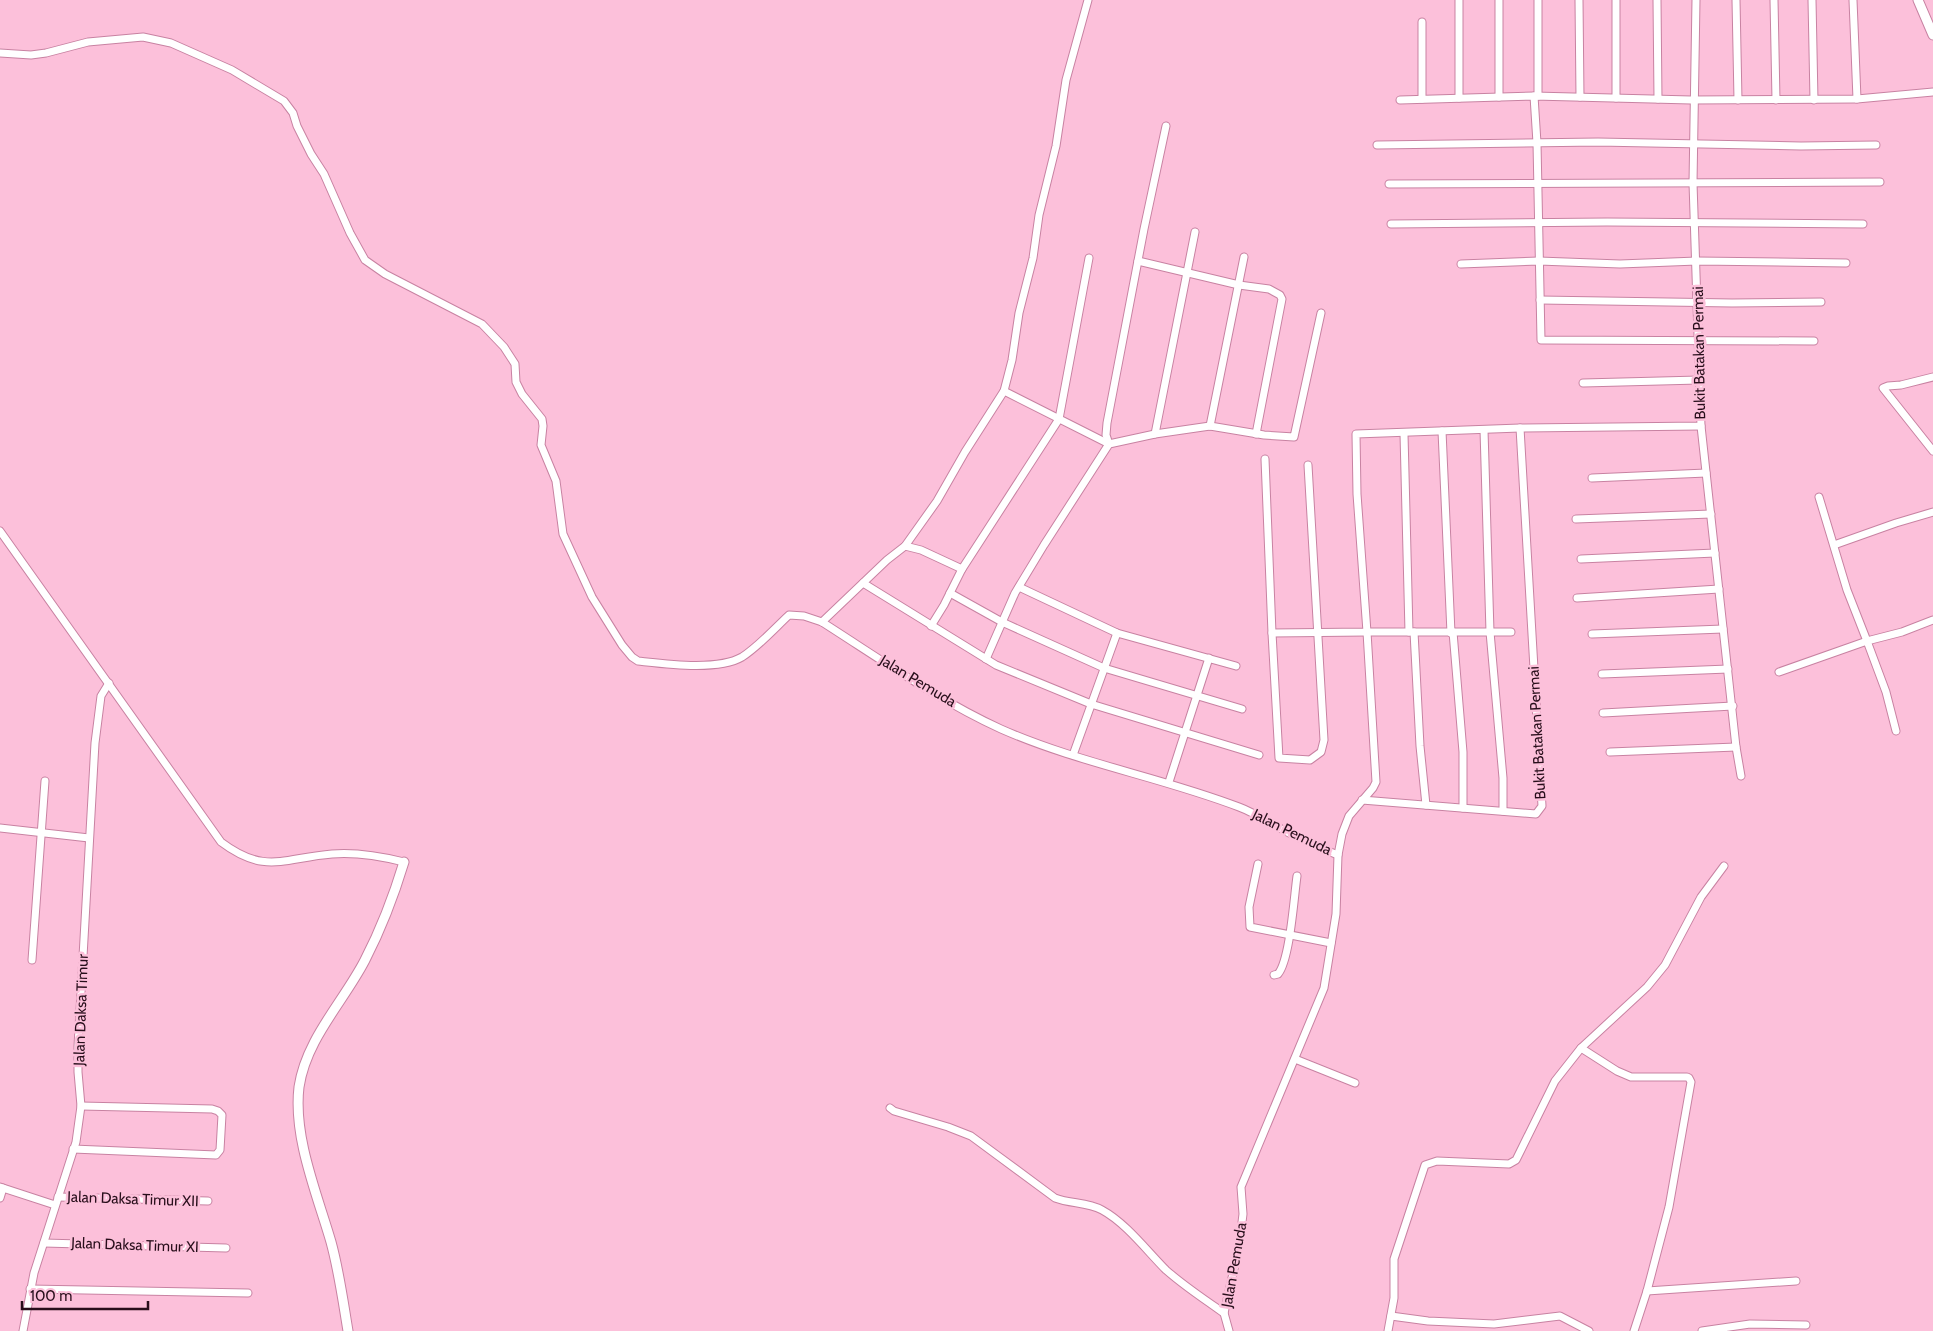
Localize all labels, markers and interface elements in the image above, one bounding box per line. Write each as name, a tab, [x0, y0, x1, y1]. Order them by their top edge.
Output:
street label: Bukit Batakan Permai	[1689, 286, 1709, 420]
street label: Jalan Pemuda	[876, 651, 960, 711]
street label: Bukit Batakan Permai	[1525, 666, 1549, 800]
street label: Jalan Pemuda	[1249, 805, 1335, 859]
street label: Jalan Daksa Timur	[70, 954, 92, 1067]
street label: Jalan Daksa Timur XII	[66, 1188, 199, 1210]
street label: Jalan Pemuda	[1217, 1220, 1250, 1310]
street label: Jalan Daksa Timur XI	[70, 1234, 199, 1256]
scale bar	[22, 1278, 149, 1310]
text: 100 m	[30, 1287, 72, 1305]

